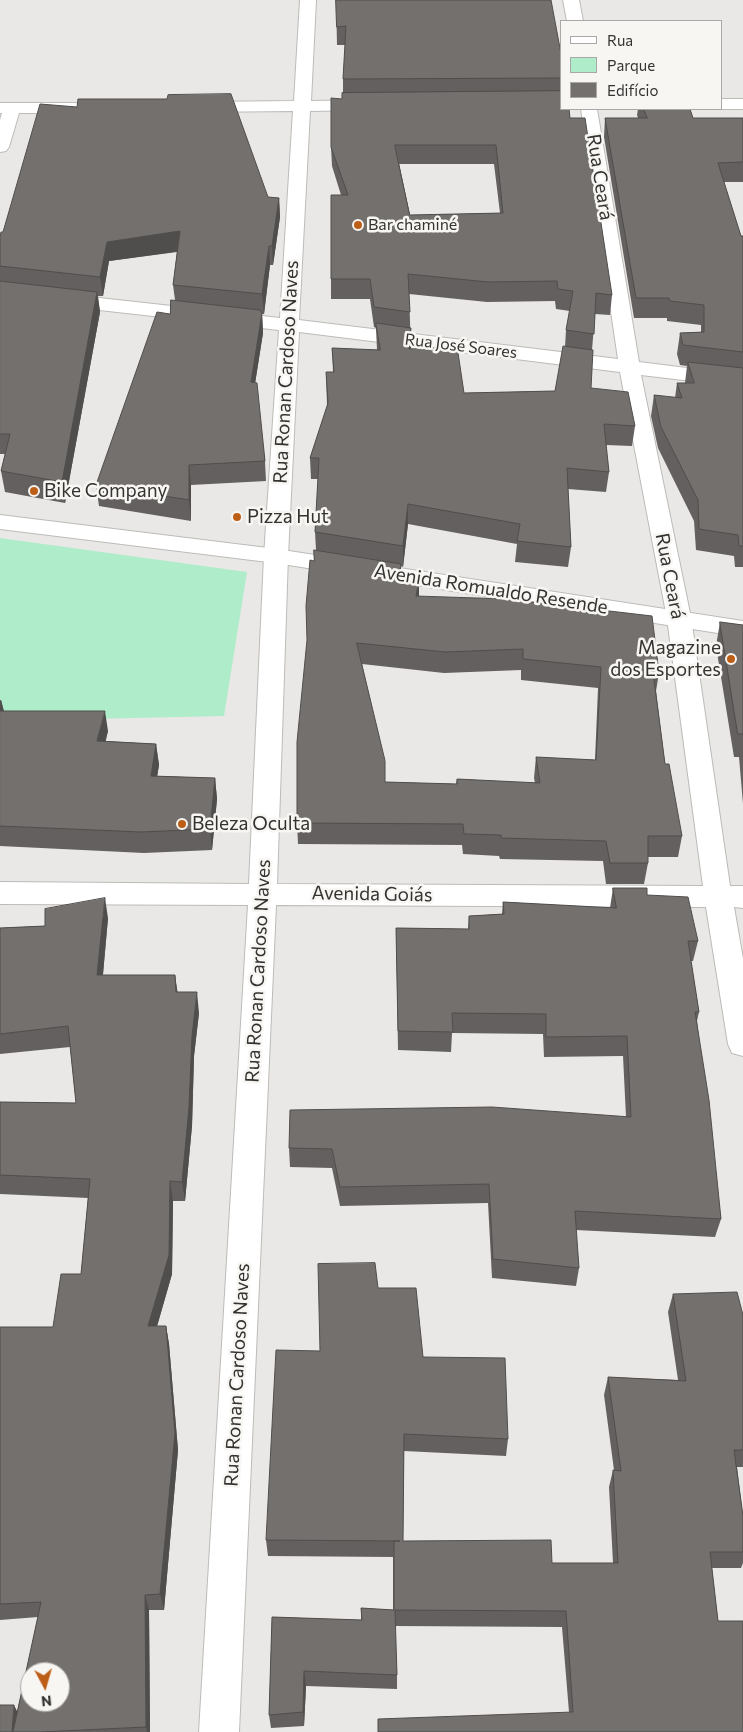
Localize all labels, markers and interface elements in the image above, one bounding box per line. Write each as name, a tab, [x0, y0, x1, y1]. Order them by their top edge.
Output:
legend	[560, 20, 723, 110]
text: Rua	[607, 31, 633, 49]
text: Parque	[607, 56, 655, 74]
text: Edifício	[607, 81, 658, 99]
street label: Rua Ceará	[582, 132, 618, 222]
place label: Bar chaminé	[368, 215, 457, 235]
marker: Bar chaminé	[352, 219, 364, 231]
street label: Rua Ronan Cardoso Naves	[269, 260, 303, 484]
street label: Rua José Soares	[404, 330, 518, 362]
place label: Bike Company	[44, 480, 167, 502]
marker: Bike Company	[28, 485, 40, 497]
place label: Pizza Hut	[247, 506, 329, 528]
marker: Pizza Hut	[231, 511, 243, 523]
street label: Rua Ceará	[651, 531, 689, 621]
street label: Avenida Romualdo Resende	[373, 559, 609, 619]
place label: Magazine dos Esportes	[610, 637, 721, 681]
marker: Magazine dos Esportes	[725, 653, 737, 665]
place label: Beleza Oculta	[192, 813, 310, 835]
marker: Beleza Oculta	[176, 818, 188, 830]
street label: Rua Ronan Cardoso Naves	[241, 859, 275, 1083]
street label: Avenida Goiás	[311, 882, 433, 906]
street label: Rua Ronan Cardoso Naves	[220, 1263, 254, 1487]
north arrow	[20, 1662, 70, 1712]
text: N	[40, 1692, 53, 1710]

